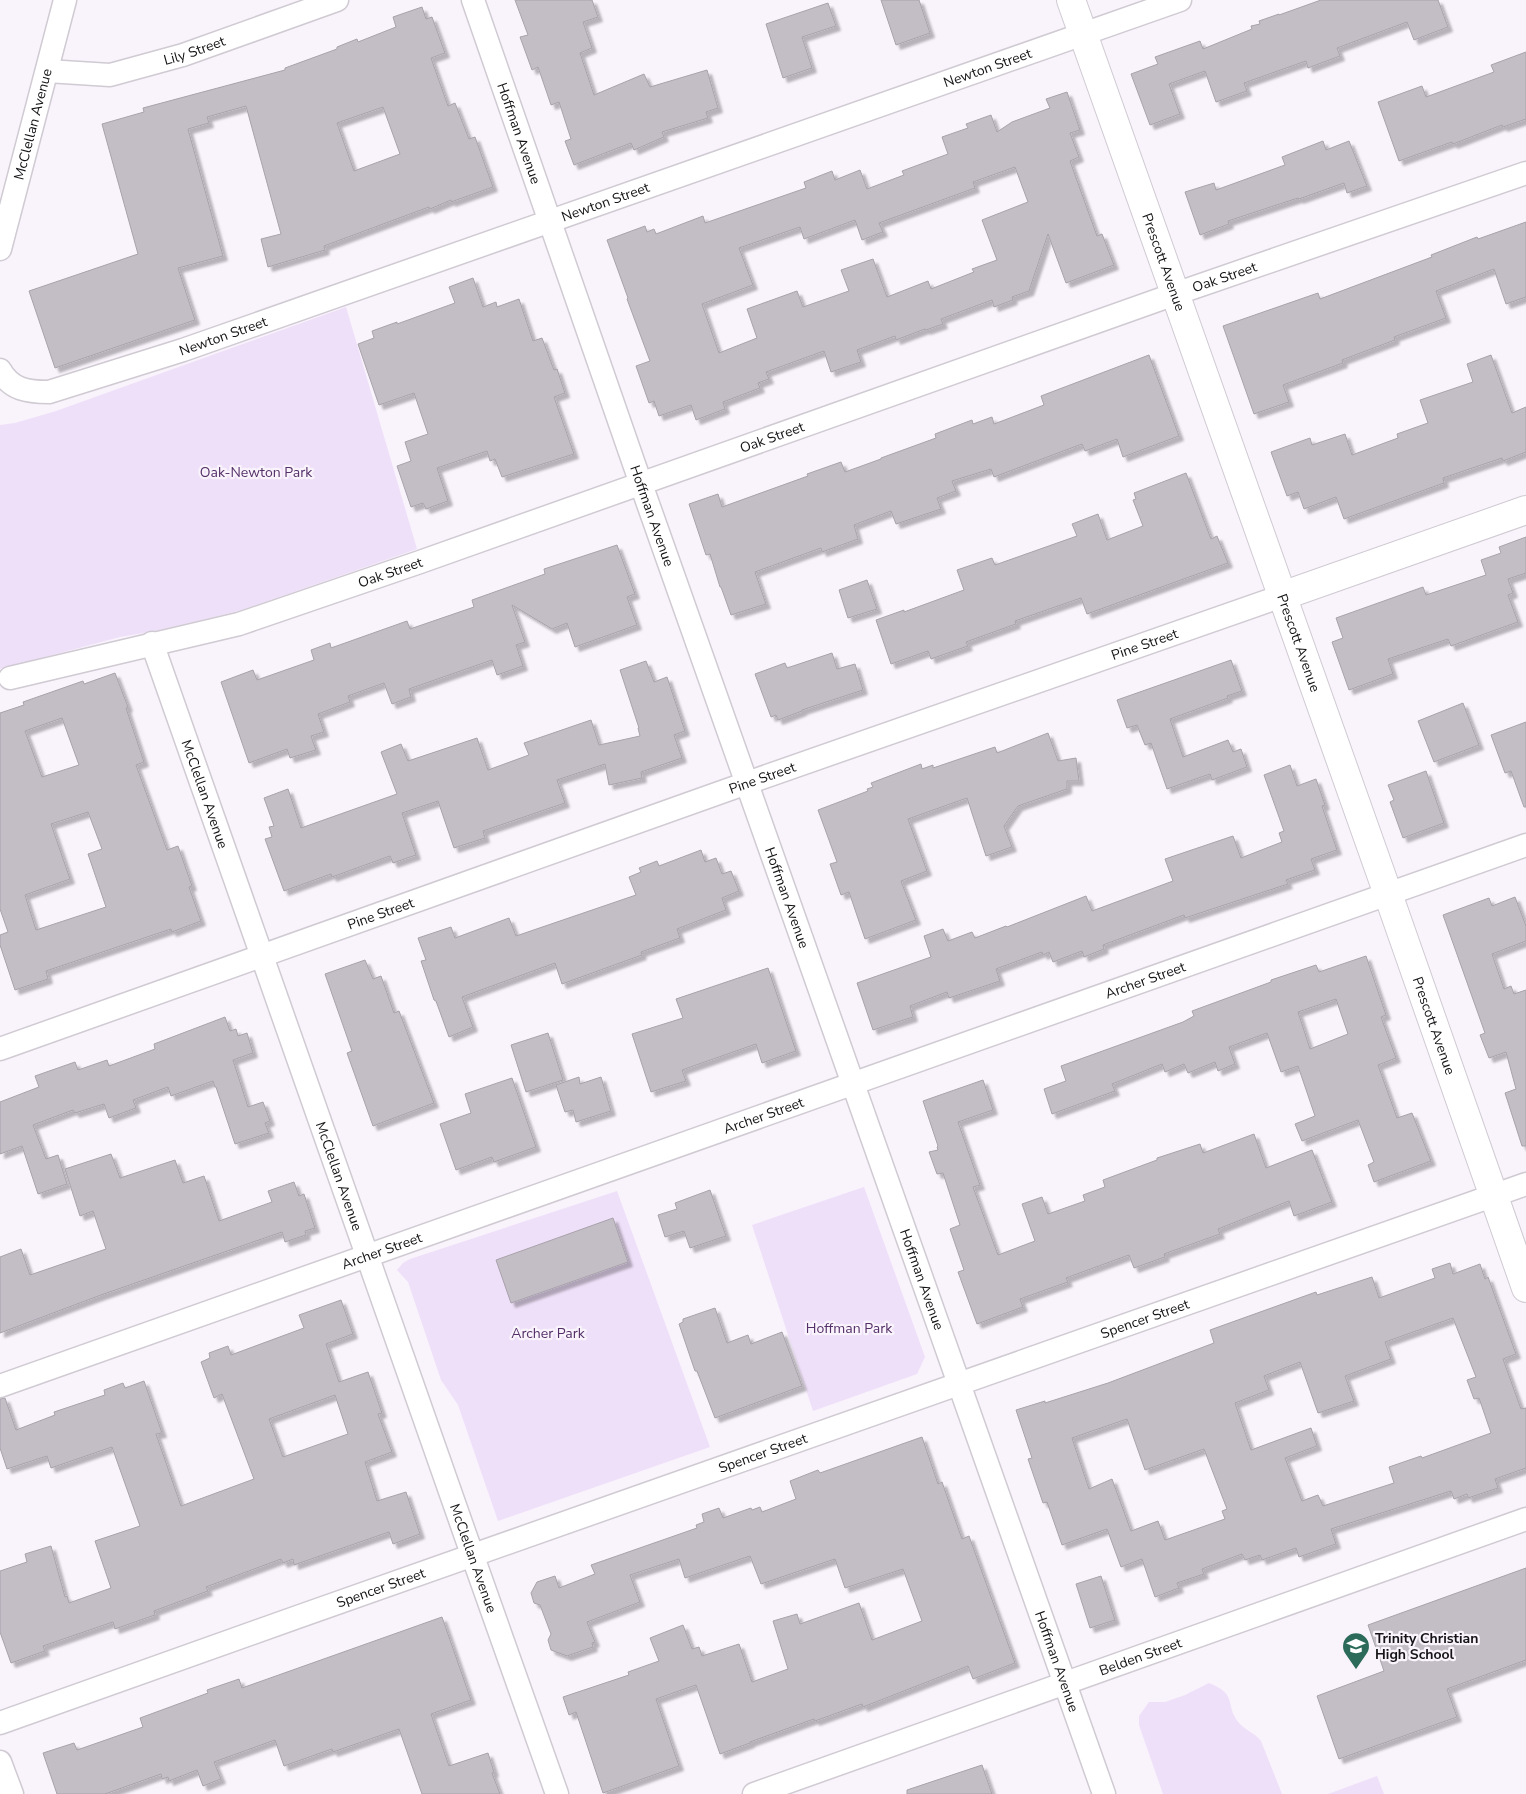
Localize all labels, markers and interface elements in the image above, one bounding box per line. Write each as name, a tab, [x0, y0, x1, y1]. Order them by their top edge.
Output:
street label: Lily Street	[162, 32, 228, 70]
street label: Newton Street	[941, 44, 1034, 92]
street label: McClellan Avenue	[9, 67, 57, 182]
street label: Hoffman Avenue	[492, 80, 545, 187]
street label: Newton Street	[559, 178, 652, 226]
street label: Prescott Avenue	[1137, 211, 1190, 314]
street label: Oak Street	[1190, 258, 1259, 297]
street label: Newton Street	[177, 312, 270, 361]
street label: Oak Street	[737, 417, 807, 458]
park label: Oak-Newton Park	[200, 463, 313, 482]
street label: Hoffman Avenue	[625, 463, 678, 569]
street label: Oak Street	[355, 553, 425, 593]
street label: Prescott Avenue	[1272, 591, 1325, 695]
street label: Pine Street	[1109, 624, 1181, 665]
street label: McClellan Avenue	[177, 737, 232, 851]
street label: Pine Street	[726, 758, 798, 799]
street label: Hoffman Avenue	[760, 845, 813, 951]
street label: Pine Street	[345, 893, 417, 935]
street label: Archer Street	[1103, 957, 1188, 1003]
street label: Prescott Avenue	[1408, 974, 1460, 1077]
street label: Archer Street	[721, 1093, 806, 1139]
street label: McClellan Avenue	[311, 1119, 367, 1233]
street label: Hoffman Avenue	[895, 1226, 948, 1333]
street label: Archer Street	[339, 1228, 425, 1274]
street label: Spencer Street	[1098, 1295, 1192, 1343]
park label: Hoffman Park	[806, 1319, 893, 1338]
park label: Archer Park	[511, 1324, 586, 1343]
street label: Spencer Street	[716, 1429, 810, 1478]
street label: McClellan Avenue	[445, 1501, 501, 1615]
street label: Spencer Street	[334, 1564, 428, 1612]
street label: Hoffman Avenue	[1030, 1608, 1083, 1715]
place label: Trinity Christian High School	[1375, 1629, 1478, 1664]
school or university icon: Trinity Christian High School	[1341, 1631, 1371, 1670]
street label: Belden Street	[1096, 1633, 1184, 1680]

